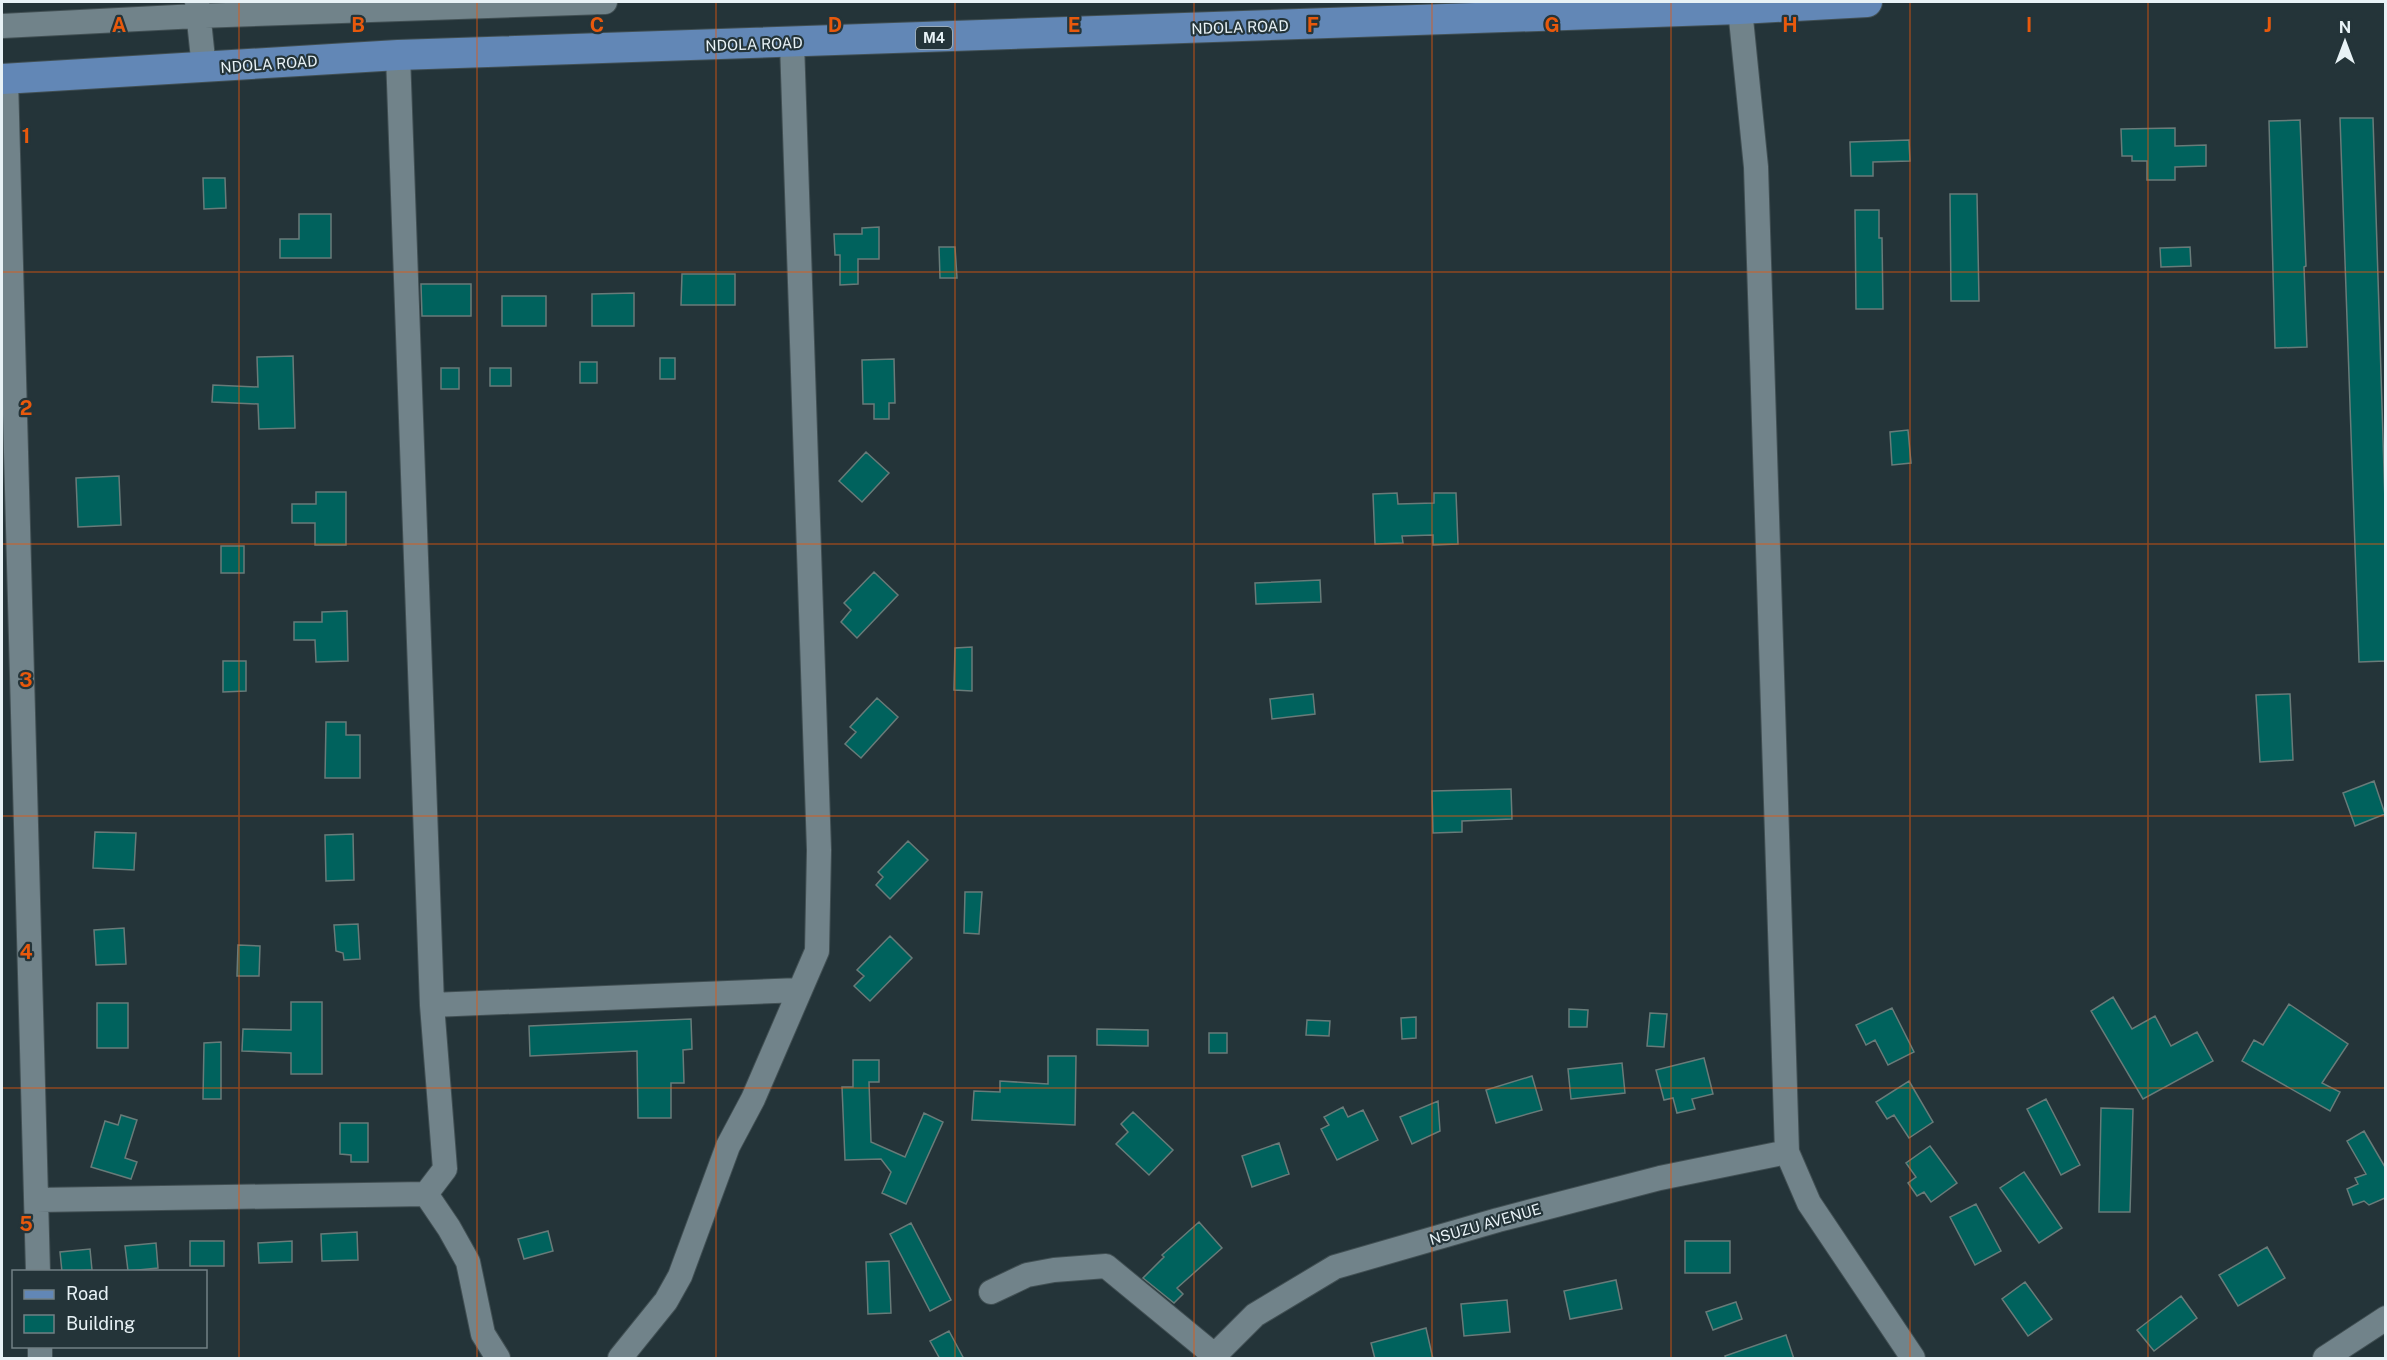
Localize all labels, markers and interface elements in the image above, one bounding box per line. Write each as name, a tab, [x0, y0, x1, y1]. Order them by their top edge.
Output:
north arrow	[2315, 12, 2375, 72]
text: A	[112, 13, 126, 37]
text: B	[351, 13, 365, 37]
text: C	[590, 13, 604, 37]
text: D	[828, 13, 842, 37]
text: E	[1068, 13, 1080, 37]
text: F	[1307, 13, 1319, 37]
text: G	[1544, 13, 1560, 37]
text: H	[1782, 13, 1798, 37]
text: I	[2026, 13, 2032, 37]
text: J	[2264, 13, 2272, 37]
street label: NDOLA ROAD	[1191, 17, 1289, 37]
text: N	[2339, 18, 2351, 37]
road number: M4	[916, 27, 952, 49]
street label: NDOLA ROAD	[705, 34, 803, 54]
street label: NDOLA ROAD	[220, 52, 318, 76]
text: 1	[22, 124, 30, 148]
text: 2	[20, 396, 32, 420]
text: 3	[19, 668, 33, 692]
text: 4	[19, 940, 33, 964]
street label: NSUZU AVENUE	[1427, 1200, 1543, 1248]
text: 5	[19, 1212, 33, 1236]
legend	[12, 1270, 207, 1348]
text: Road	[66, 1283, 109, 1304]
text: Building	[66, 1313, 135, 1334]

